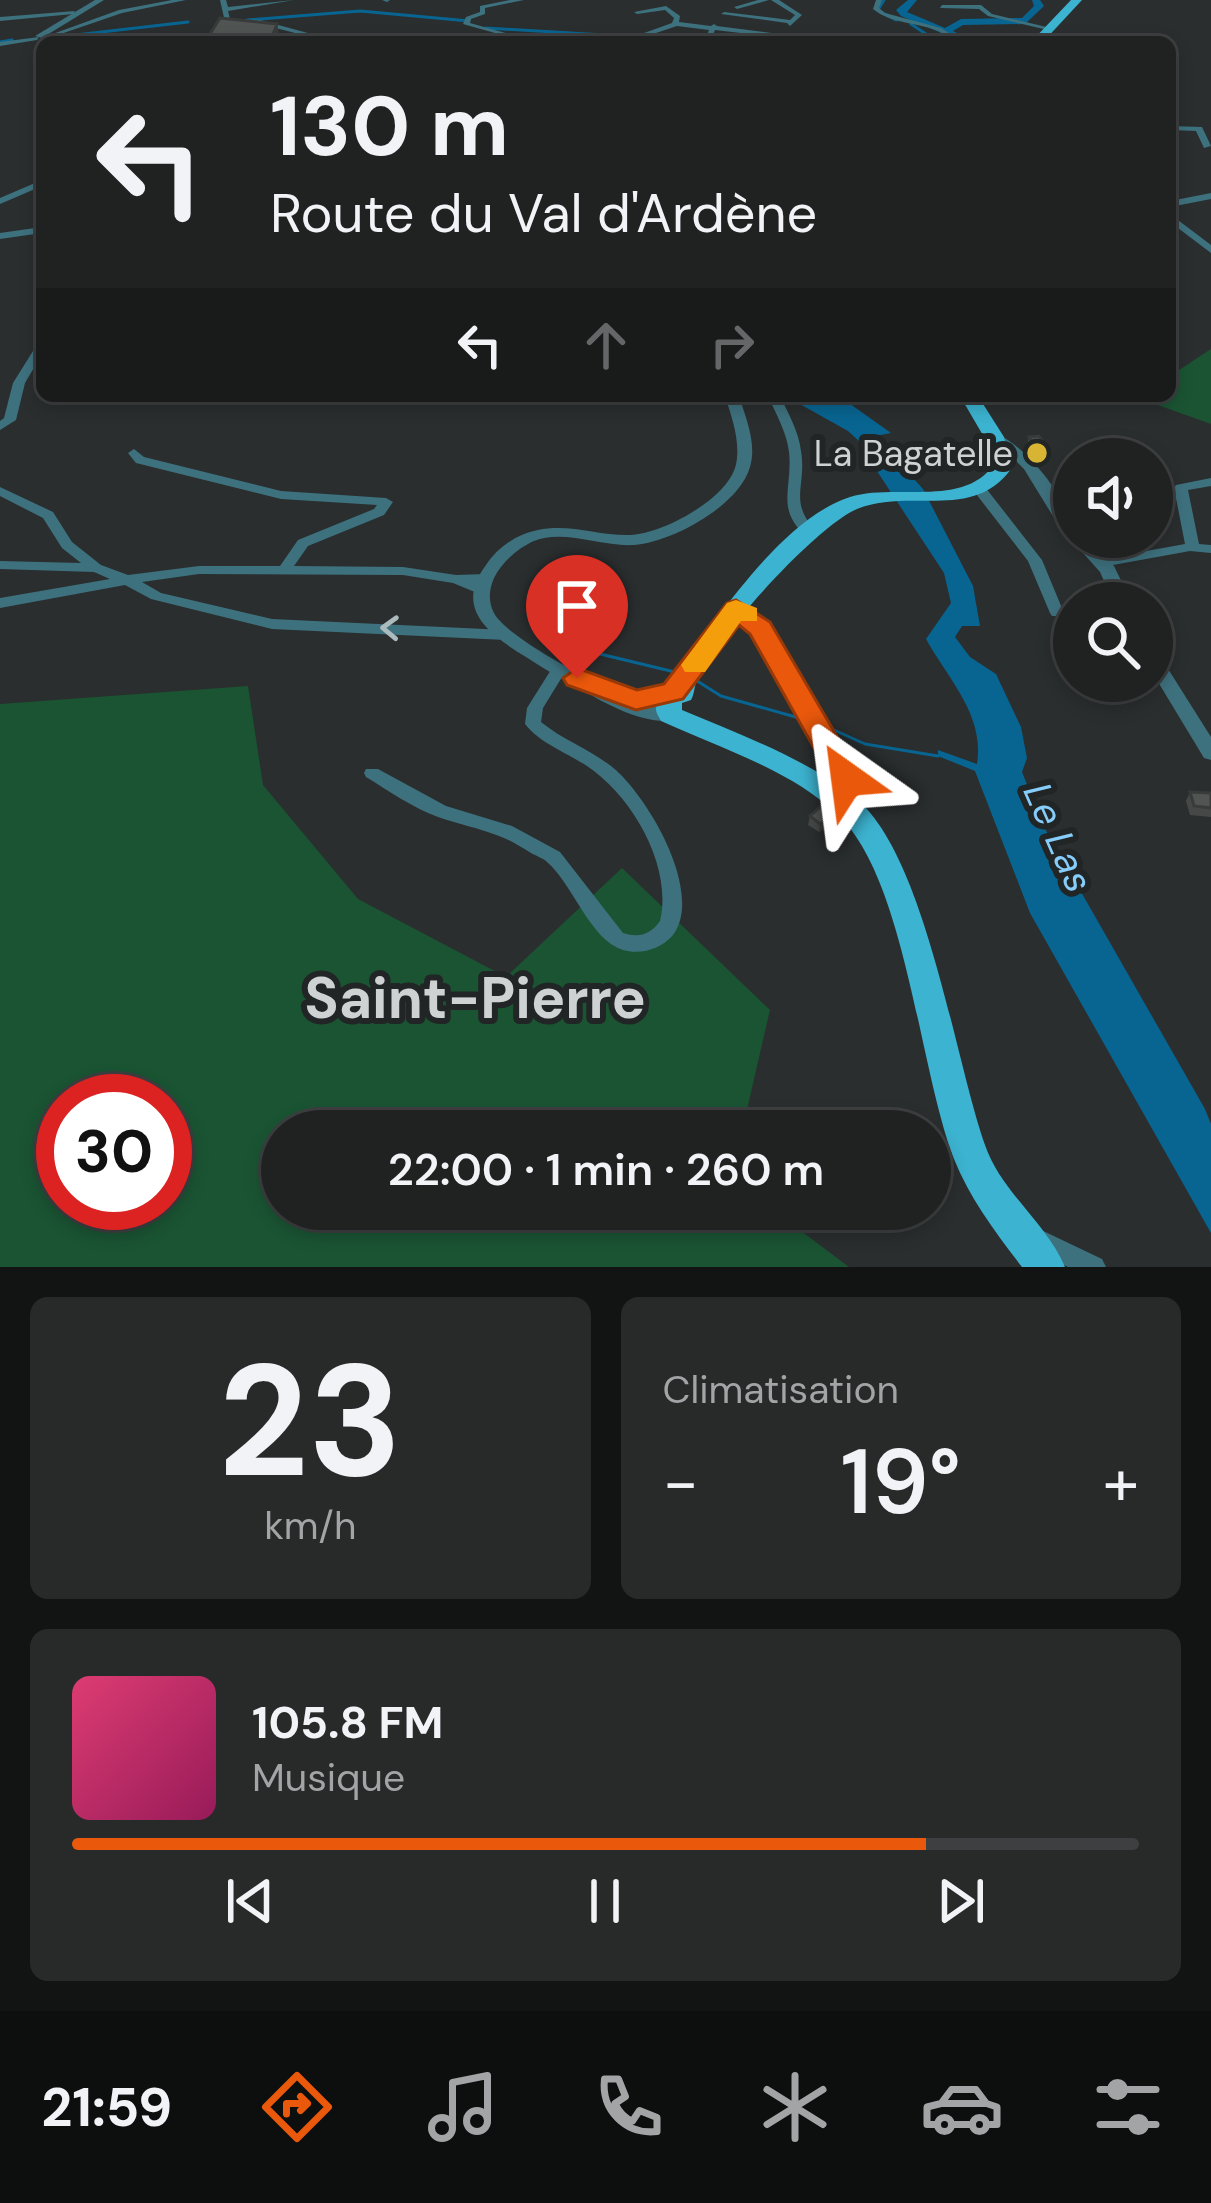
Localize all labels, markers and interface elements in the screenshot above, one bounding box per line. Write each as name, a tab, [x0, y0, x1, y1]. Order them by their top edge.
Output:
text: 130 m	[270, 72, 509, 181]
icon: left	[72, 84, 228, 240]
text: Route du Val d'Ardène	[270, 178, 817, 249]
icon: left	[447, 312, 513, 378]
icon: ahead	[573, 312, 639, 378]
icon: right	[699, 312, 765, 378]
place label: La Bagatelle	[814, 430, 1013, 477]
map controls	[1053, 438, 1173, 702]
button: sound	[1053, 438, 1173, 558]
marker: La Bagatelle	[1024, 440, 1050, 466]
pin	[526, 555, 628, 678]
icon: arrive	[544, 573, 610, 639]
button: search	[1053, 582, 1173, 702]
one-way arrow	[380, 615, 399, 641]
position arrow	[784, 716, 910, 842]
water label: Le Las	[1012, 774, 1105, 900]
district label: Saint-Pierre	[304, 961, 646, 1036]
speed limit sign: 30	[36, 1074, 192, 1230]
text: 22:00 · 1 min · 260 m	[388, 1140, 824, 1199]
text: 23	[218, 1320, 402, 1523]
text: Climatisation	[663, 1364, 899, 1415]
text: 19°	[841, 1424, 961, 1541]
text: −	[663, 1440, 699, 1525]
text: +	[1103, 1440, 1139, 1525]
text: km/h	[264, 1500, 356, 1551]
text: 105.8 FM	[252, 1693, 443, 1752]
text: Musique	[252, 1752, 405, 1803]
icon: previous	[217, 1868, 283, 1934]
icon: pause	[572, 1868, 638, 1934]
icon: next	[928, 1868, 994, 1934]
icon: directions	[255, 2065, 339, 2149]
icon: music	[421, 2065, 505, 2149]
icon: phone	[587, 2065, 671, 2149]
icon: climate	[753, 2065, 837, 2149]
icon: car	[920, 2065, 1004, 2149]
icon: filters	[1086, 2065, 1170, 2149]
text: 21:59	[41, 2072, 172, 2143]

